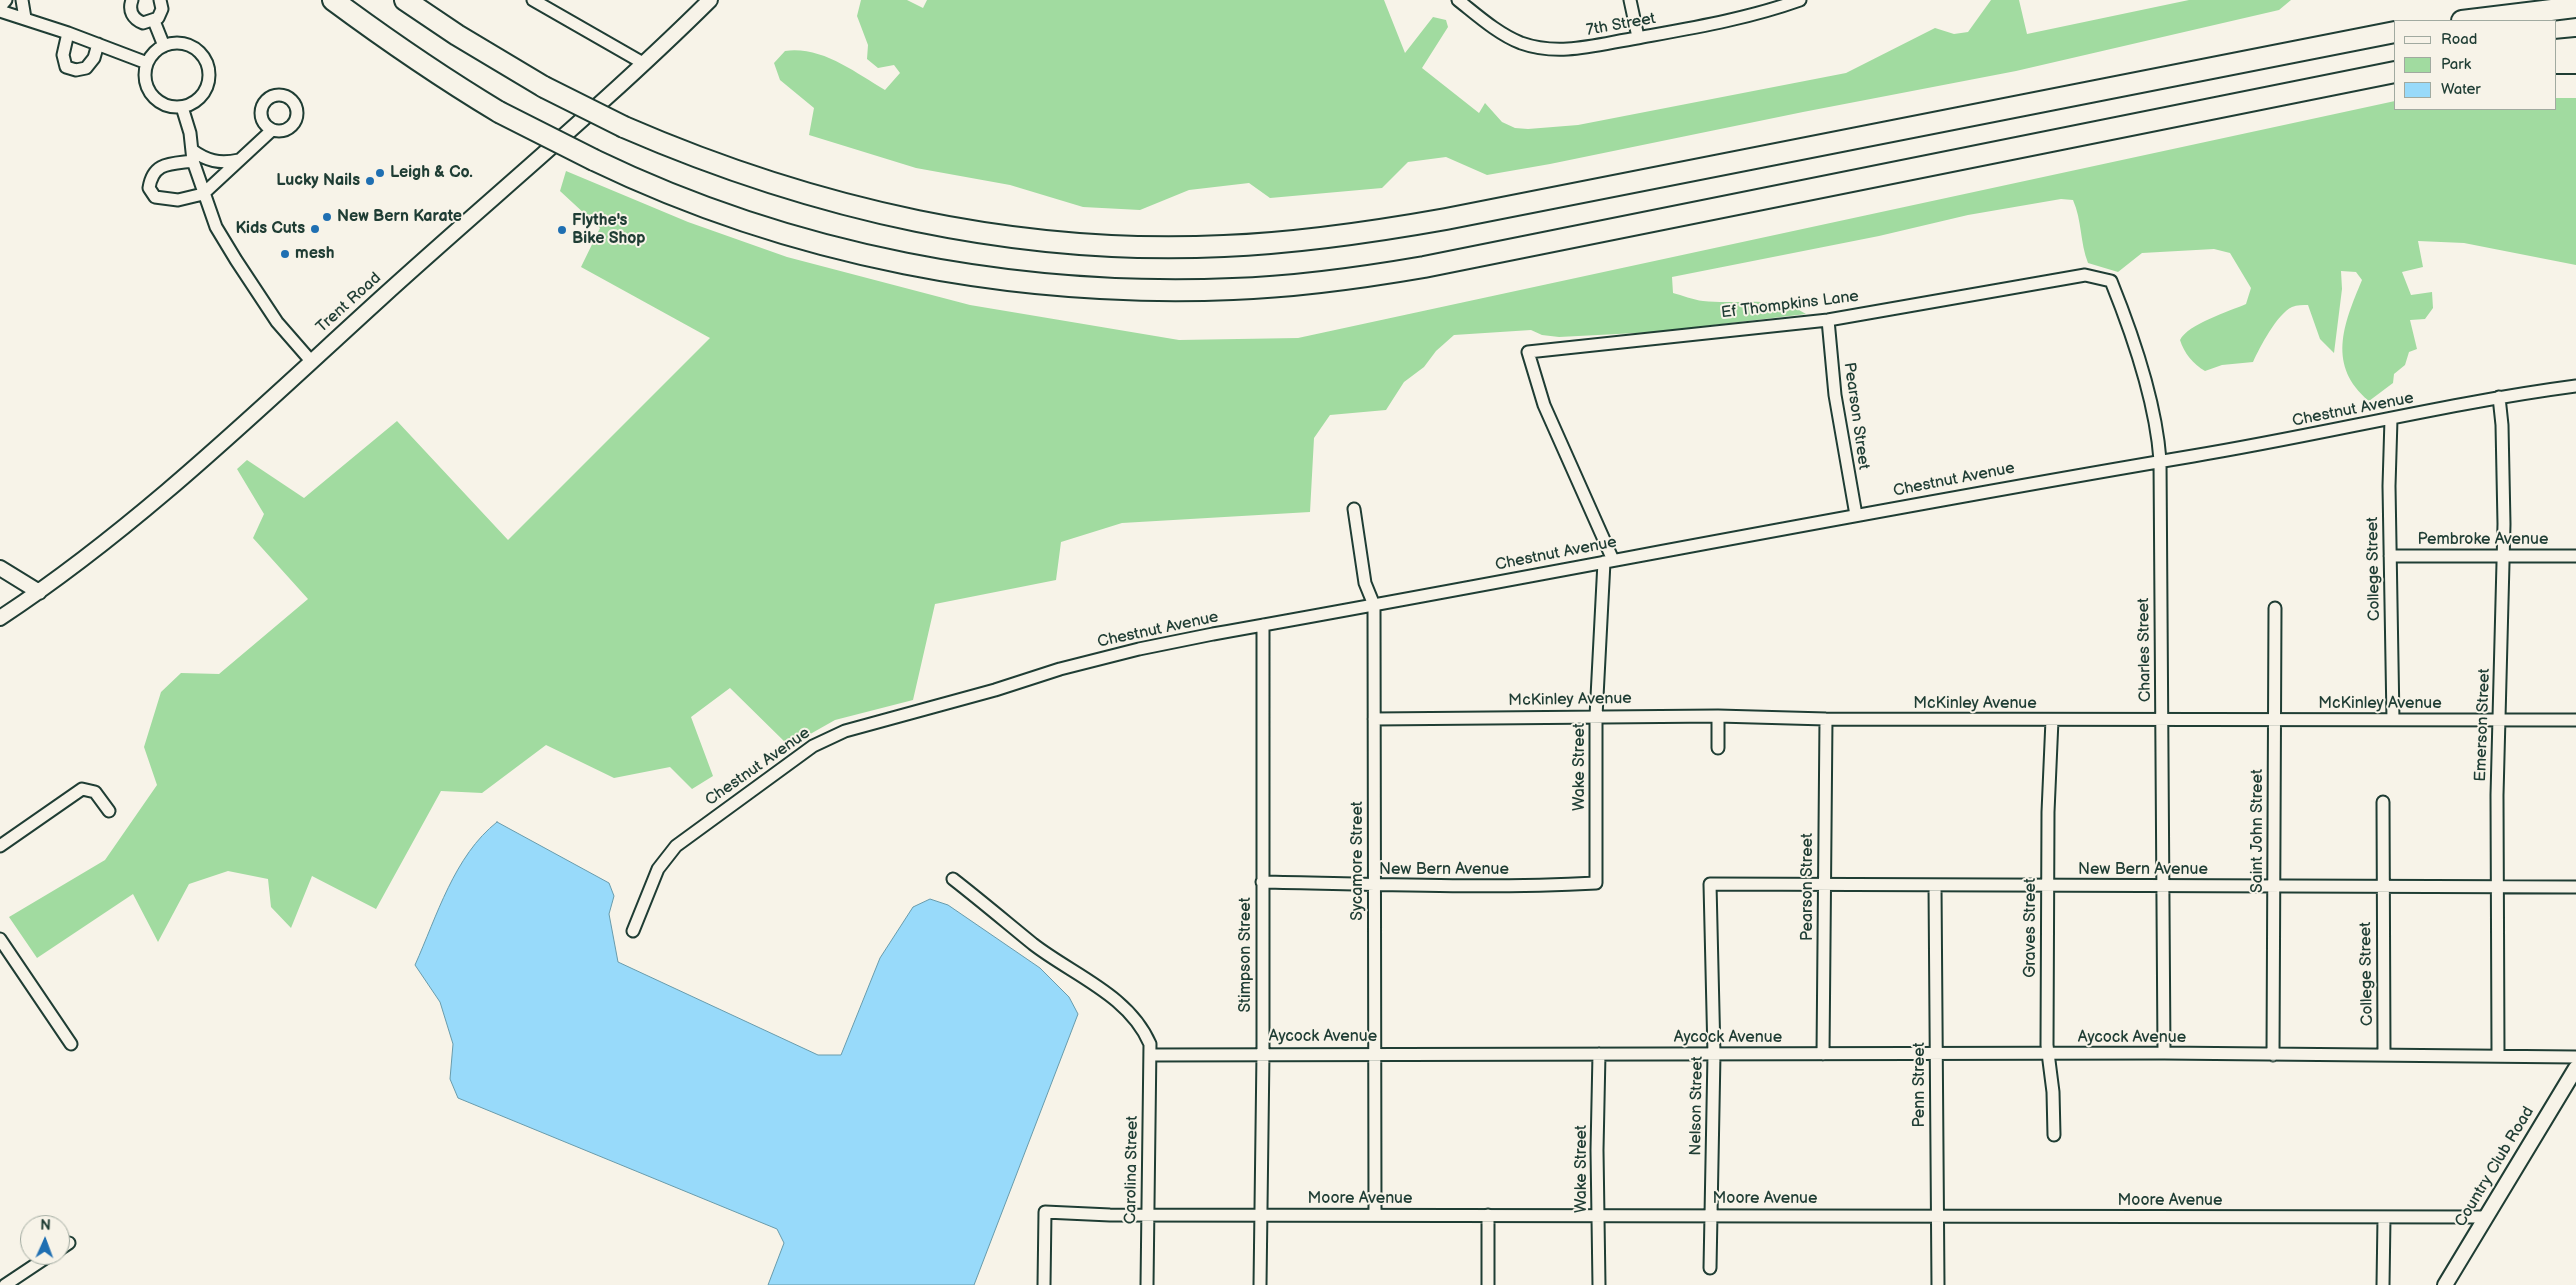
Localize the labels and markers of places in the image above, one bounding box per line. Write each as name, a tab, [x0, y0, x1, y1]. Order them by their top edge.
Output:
place label: Leigh & Co.	[390, 163, 473, 183]
marker: Leigh & Co.	[374, 167, 386, 179]
place label: Lucky Nails	[276, 171, 360, 191]
marker: Lucky Nails	[364, 175, 376, 187]
place label: New Bern Karate	[337, 207, 462, 227]
marker: New Bern Karate	[321, 211, 333, 223]
place label: Flythe's Bike Shop	[572, 211, 646, 249]
place label: Kids Cuts	[235, 219, 305, 239]
marker: Kids Cuts	[309, 223, 321, 235]
marker: Flythe's Bike Shop	[556, 224, 568, 236]
place label: mesh	[295, 244, 334, 264]
marker: mesh	[279, 248, 291, 260]

